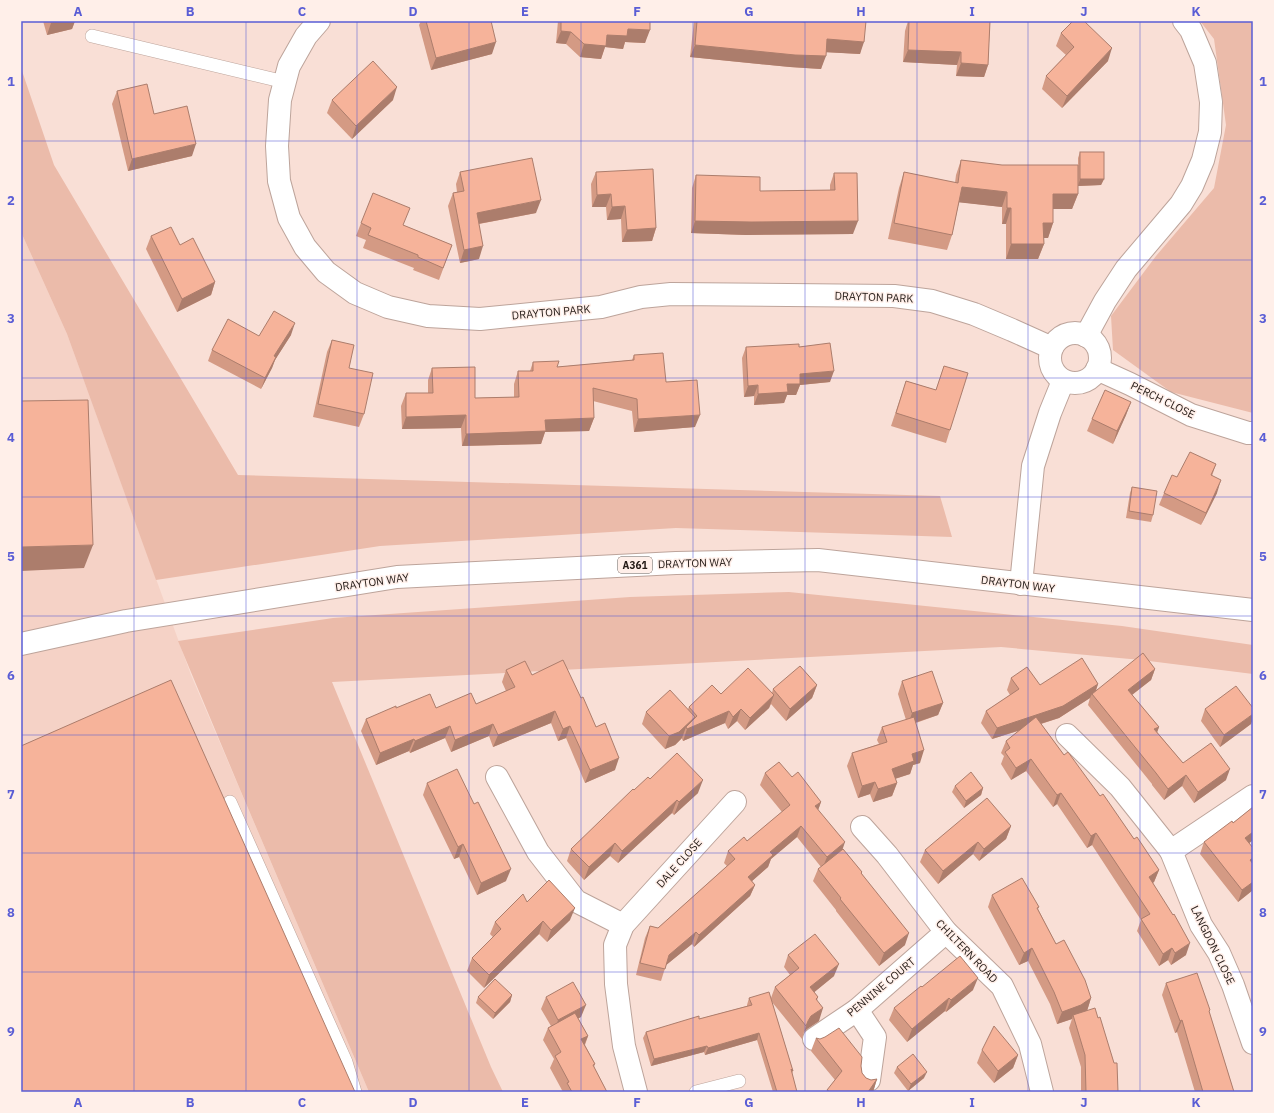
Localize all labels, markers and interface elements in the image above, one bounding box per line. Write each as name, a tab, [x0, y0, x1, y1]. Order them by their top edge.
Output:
text: A	[74, 3, 83, 20]
text: B	[186, 3, 195, 20]
text: C	[298, 3, 307, 20]
text: D	[408, 3, 418, 20]
text: E	[521, 3, 529, 20]
text: F	[633, 3, 641, 20]
text: G	[744, 3, 754, 20]
text: H	[856, 3, 866, 20]
text: I	[969, 3, 975, 20]
text: J	[1080, 3, 1088, 20]
text: K	[1191, 3, 1201, 20]
text: 1	[7, 73, 15, 90]
text: 1	[1259, 73, 1267, 90]
text: 2	[7, 192, 15, 209]
text: 2	[1259, 192, 1267, 209]
street label: DRAYTON PARK	[834, 289, 914, 305]
street label: DRAYTON PARK	[511, 302, 591, 322]
text: 3	[7, 310, 15, 327]
text: 3	[1259, 310, 1267, 327]
street label: PERCH CLOSE	[1129, 378, 1197, 422]
text: 4	[7, 429, 15, 446]
text: 4	[1259, 429, 1267, 446]
text: 5	[7, 548, 15, 565]
text: 5	[1259, 548, 1267, 565]
street label: DRAYTON WAY	[658, 555, 733, 571]
road number: A361	[618, 557, 652, 573]
street label: DRAYTON WAY	[334, 570, 410, 594]
street label: DRAYTON WAY	[980, 573, 1056, 596]
text: 6	[7, 667, 15, 684]
text: 6	[1259, 667, 1267, 684]
text: 7	[7, 786, 15, 803]
text: 7	[1259, 786, 1267, 803]
street label: DALE CLOSE	[653, 835, 705, 891]
street label: LANGDON CLOSE	[1188, 903, 1238, 987]
text: 8	[7, 904, 15, 921]
text: 8	[1259, 904, 1267, 921]
street label: CHILTERN ROAD	[933, 916, 1001, 986]
street label: PENNINE COURT	[844, 954, 919, 1020]
text: 9	[7, 1023, 15, 1040]
text: 9	[1259, 1023, 1267, 1040]
text: A	[74, 1094, 83, 1111]
text: B	[186, 1094, 195, 1111]
text: C	[298, 1094, 307, 1111]
text: D	[408, 1094, 418, 1111]
text: E	[521, 1094, 529, 1111]
text: F	[633, 1094, 641, 1111]
text: G	[744, 1094, 754, 1111]
text: H	[856, 1094, 866, 1111]
text: I	[969, 1094, 975, 1111]
text: J	[1080, 1094, 1088, 1111]
text: K	[1191, 1094, 1201, 1111]

